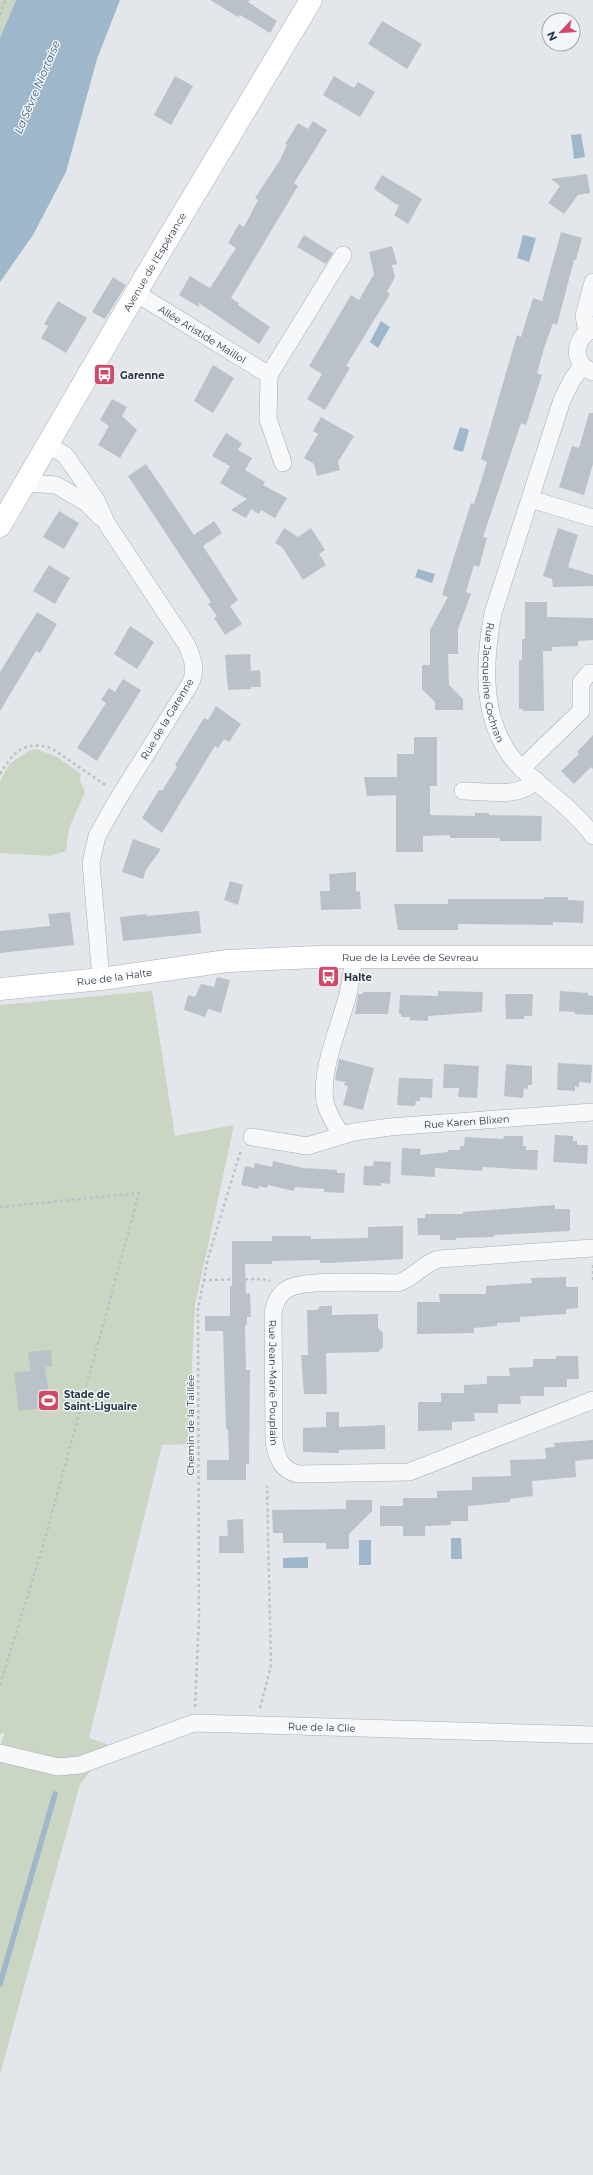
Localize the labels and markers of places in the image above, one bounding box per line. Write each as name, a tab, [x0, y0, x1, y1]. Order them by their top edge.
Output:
bus stop icon: Garenne	[92, 362, 118, 388]
place label: Garenne	[120, 369, 165, 382]
bus stop icon: Halte	[315, 964, 341, 990]
place label: Halte	[344, 971, 372, 984]
sports icon: Stade de Saint-Liguaire	[36, 1387, 62, 1413]
place label: Stade de Saint-Liguaire	[64, 1388, 137, 1413]

